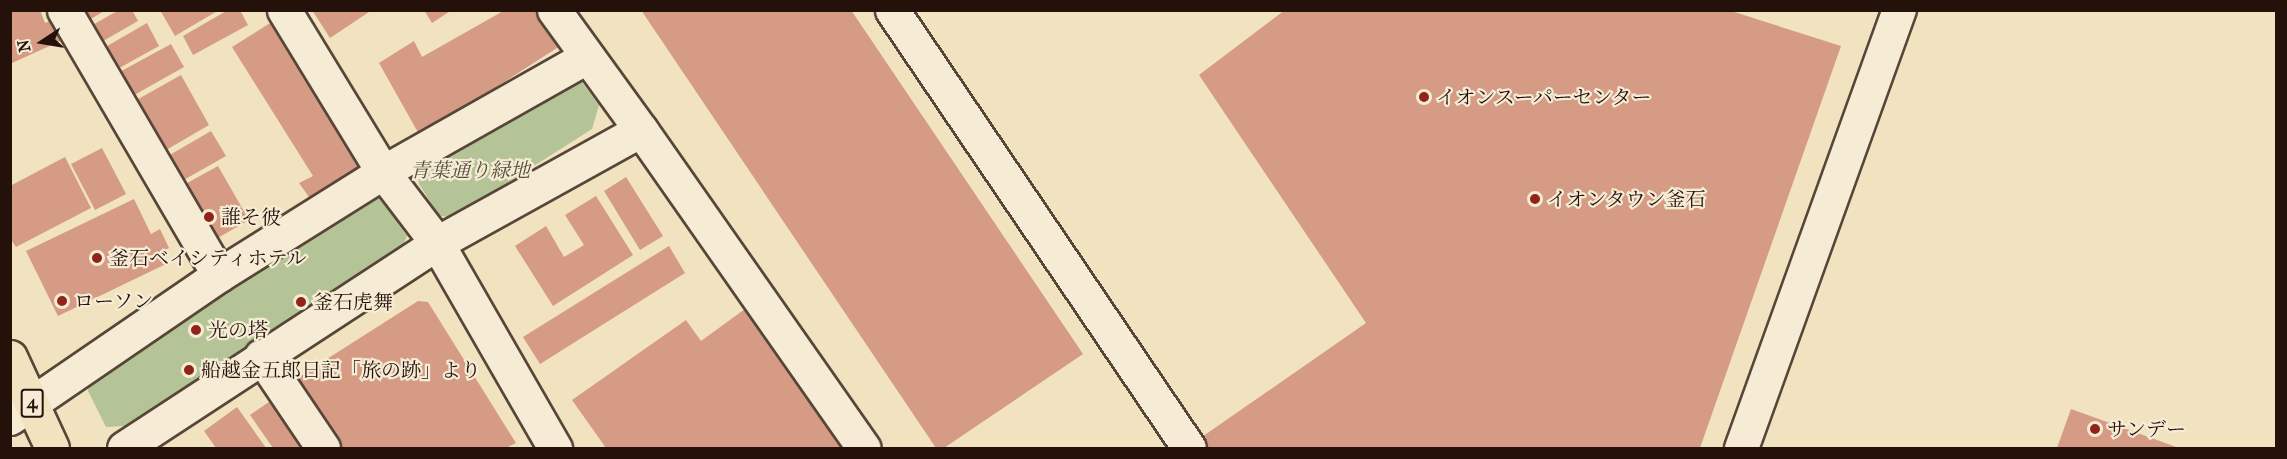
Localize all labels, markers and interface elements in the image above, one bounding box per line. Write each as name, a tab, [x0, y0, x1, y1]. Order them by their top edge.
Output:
north arrow	[12, 12, 72, 72]
text: N	[13, 38, 34, 54]
place label: イオンスーパーセンター	[1436, 85, 1655, 109]
marker: イオンスーパーセンター	[1417, 90, 1431, 104]
park label: 青葉通り緑地	[410, 158, 530, 182]
place label: イオンタウン釜石	[1547, 187, 1707, 211]
marker: イオンタウン釜石	[1528, 192, 1542, 206]
place label: 誰そ彼	[221, 205, 281, 229]
marker: 誰そ彼	[202, 210, 216, 224]
place label: 釜石ベイシティホテル	[109, 246, 309, 270]
marker: 釜石ベイシティホテル	[90, 251, 104, 265]
place label: ローソン	[74, 289, 154, 313]
place label: 釜石虎舞	[313, 290, 393, 314]
marker: ローソン	[55, 294, 69, 308]
marker: 釜石虎舞	[294, 295, 308, 309]
place label: 光の塔	[208, 318, 268, 342]
marker: 光の塔	[189, 323, 203, 337]
place label: 船越金五郎日記「旅の跡」より	[201, 358, 481, 382]
marker: 船越金五郎日記「旅の跡」より	[182, 363, 196, 377]
road number: 4	[20, 388, 44, 418]
place label: サンデー	[2107, 417, 2187, 441]
marker: サンデー	[2088, 422, 2102, 436]

